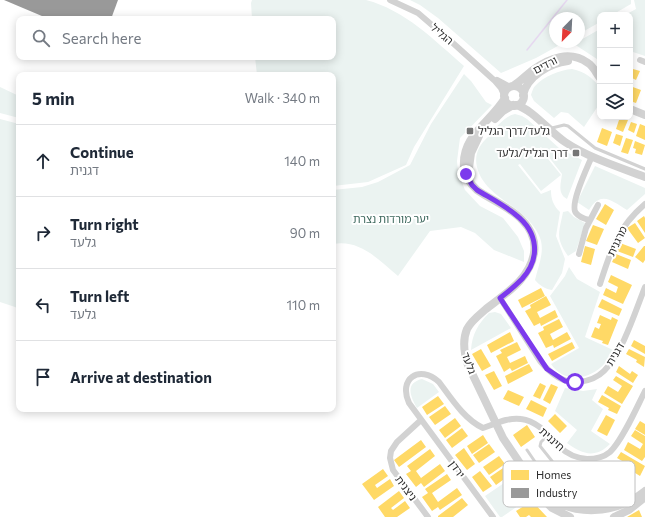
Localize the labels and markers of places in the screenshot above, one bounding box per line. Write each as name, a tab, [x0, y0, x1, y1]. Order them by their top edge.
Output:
place label: גלעד/דרך הגליל	[478, 124, 550, 137]
marker: גלעד/דרך הגליל	[465, 126, 475, 136]
place label: דרך הגליל/גלעד	[496, 146, 568, 159]
marker: דרך הגליל/גלעד	[571, 148, 581, 158]

